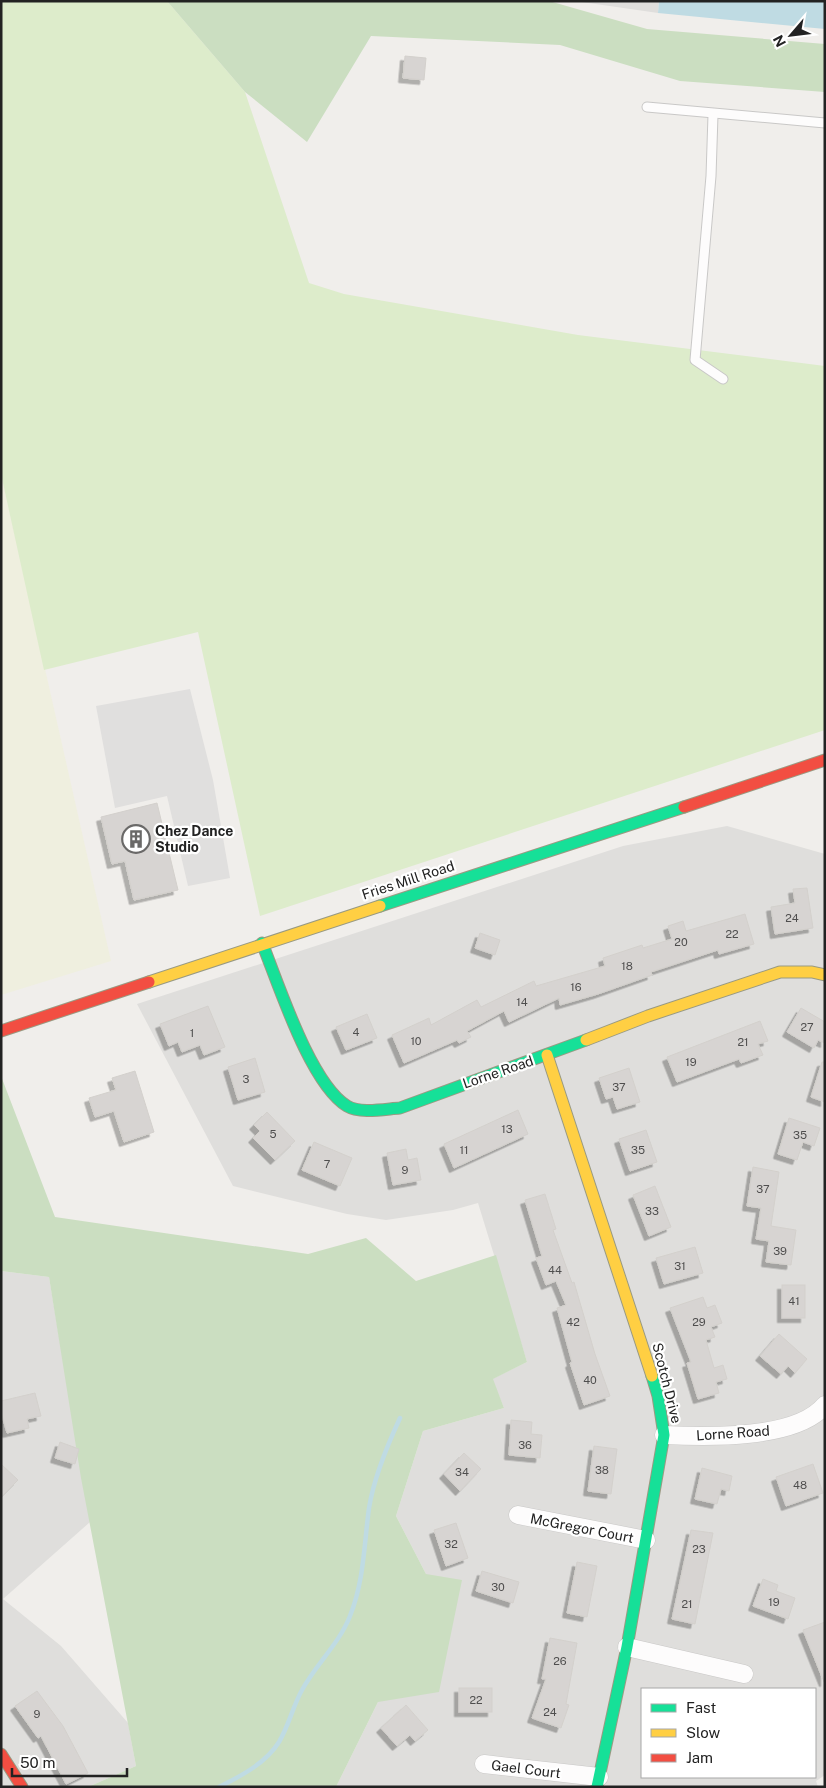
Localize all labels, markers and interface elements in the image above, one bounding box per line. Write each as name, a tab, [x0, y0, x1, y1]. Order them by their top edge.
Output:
north arrow	[766, 10, 816, 60]
text: N	[770, 33, 789, 50]
place label: Chez Dance Studio	[155, 823, 233, 855]
building icon: Chez Dance Studio	[121, 824, 151, 854]
street label: Fries Mill Road	[360, 858, 456, 902]
house number: 24	[785, 912, 799, 924]
house number: 22	[725, 928, 739, 940]
house number: 20	[674, 936, 688, 948]
house number: 18	[621, 960, 633, 972]
house number: 16	[570, 981, 582, 993]
house number: 14	[516, 996, 528, 1008]
house number: 27	[800, 1021, 814, 1033]
house number: 4	[353, 1026, 360, 1038]
house number: 1	[190, 1027, 194, 1039]
house number: 10	[410, 1035, 422, 1047]
house number: 21	[737, 1036, 749, 1048]
street label: Lorne Road	[461, 1052, 535, 1092]
house number: 19	[685, 1056, 697, 1068]
house number: 3	[243, 1073, 250, 1085]
house number: 37	[612, 1081, 626, 1093]
house number: 13	[501, 1123, 513, 1135]
house number: 5	[269, 1128, 277, 1140]
house number: 35	[793, 1129, 807, 1141]
house number: 11	[460, 1144, 468, 1156]
house number: 35	[631, 1144, 645, 1156]
house number: 7	[324, 1158, 331, 1170]
house number: 9	[402, 1164, 409, 1176]
house number: 37	[756, 1183, 770, 1195]
house number: 33	[645, 1205, 659, 1217]
house number: 39	[773, 1245, 787, 1257]
house number: 31	[674, 1260, 686, 1272]
house number: 44	[548, 1264, 562, 1276]
house number: 41	[788, 1295, 800, 1307]
house number: 42	[566, 1316, 580, 1328]
house number: 29	[692, 1316, 706, 1328]
street label: Scotch Drive	[649, 1341, 685, 1425]
house number: 40	[583, 1374, 597, 1386]
street label: Lorne Road	[696, 1422, 770, 1444]
house number: 36	[518, 1439, 532, 1451]
house number: 38	[595, 1464, 609, 1476]
house number: 34	[455, 1466, 469, 1478]
house number: 48	[793, 1479, 807, 1491]
street label: McGregor Court	[529, 1510, 635, 1546]
house number: 32	[444, 1538, 458, 1550]
house number: 23	[692, 1543, 706, 1555]
house number: 30	[491, 1581, 505, 1593]
house number: 19	[768, 1596, 780, 1608]
house number: 21	[681, 1598, 693, 1610]
house number: 26	[553, 1655, 567, 1667]
legend	[641, 1688, 816, 1778]
house number: 22	[469, 1694, 483, 1706]
text: Fast	[686, 1699, 716, 1716]
house number: 24	[543, 1706, 557, 1718]
house number: 9	[34, 1708, 41, 1720]
text: Slow	[686, 1724, 721, 1741]
scale bar	[12, 1746, 128, 1778]
text: Jam	[686, 1749, 713, 1766]
text: 50 m	[20, 1754, 55, 1771]
street label: Gael Court	[490, 1757, 562, 1781]

